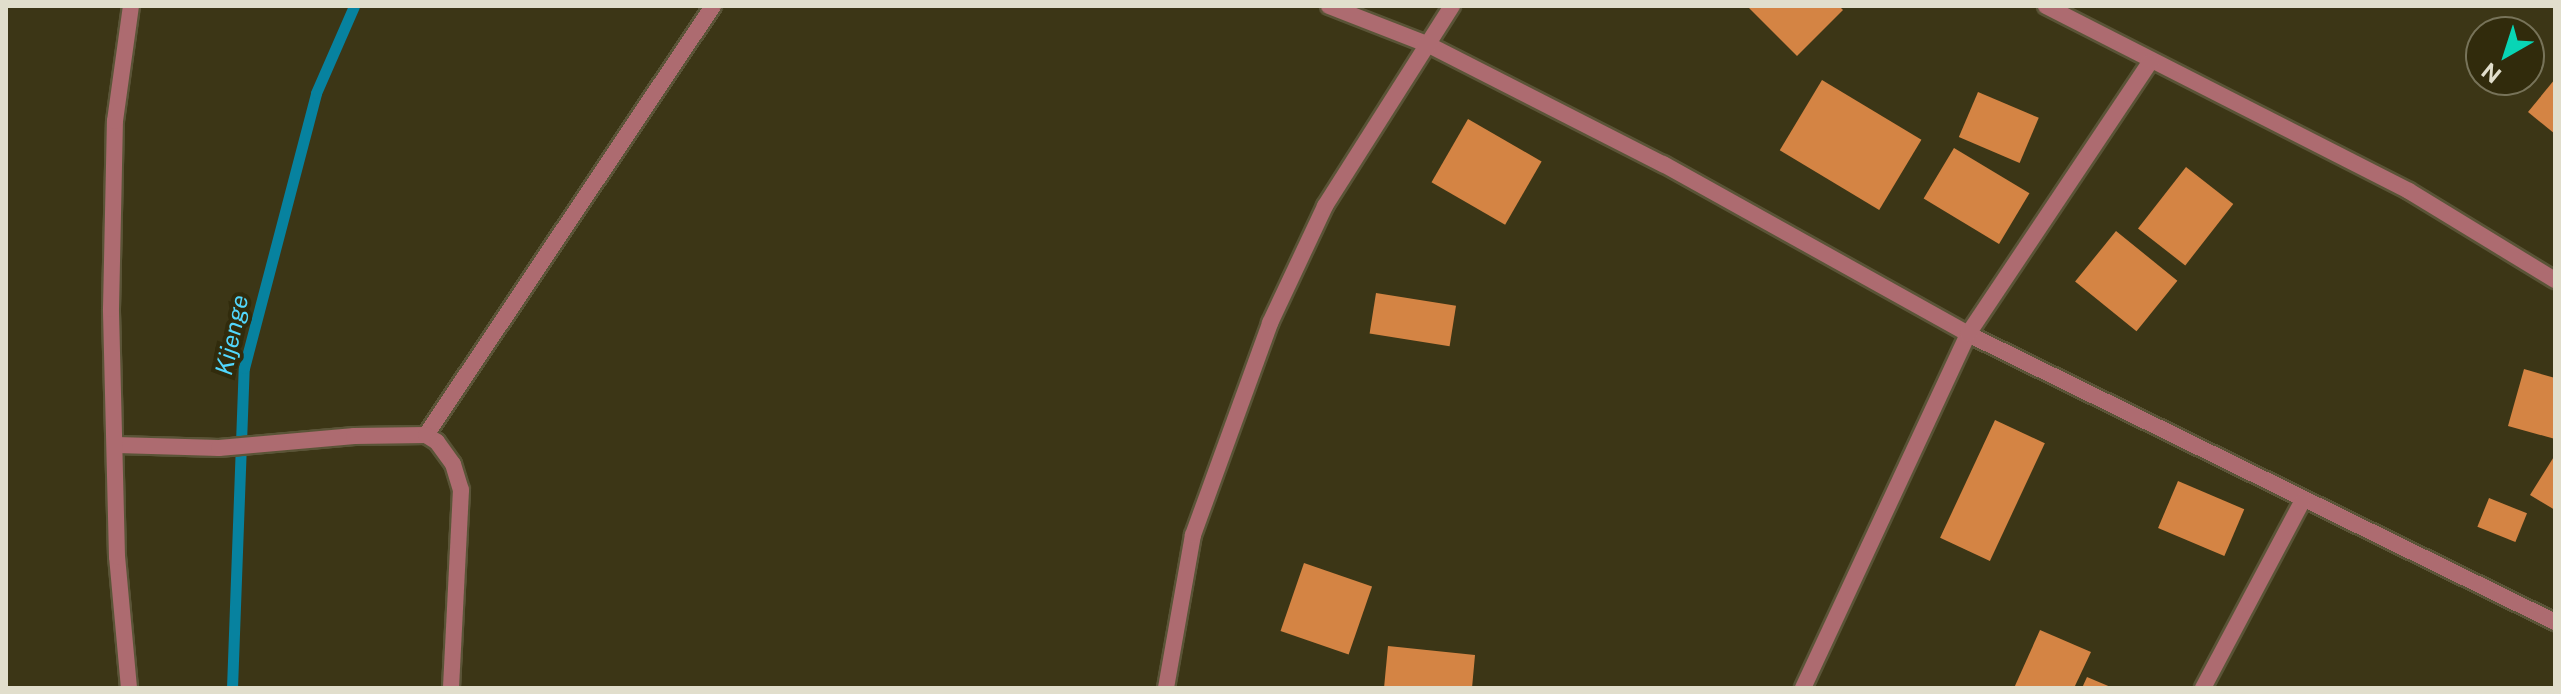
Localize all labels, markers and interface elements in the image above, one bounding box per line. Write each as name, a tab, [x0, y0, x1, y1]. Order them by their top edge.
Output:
north arrow	[2465, 16, 2545, 96]
text: N	[2476, 58, 2506, 89]
water label: Kijenge	[209, 292, 255, 378]

